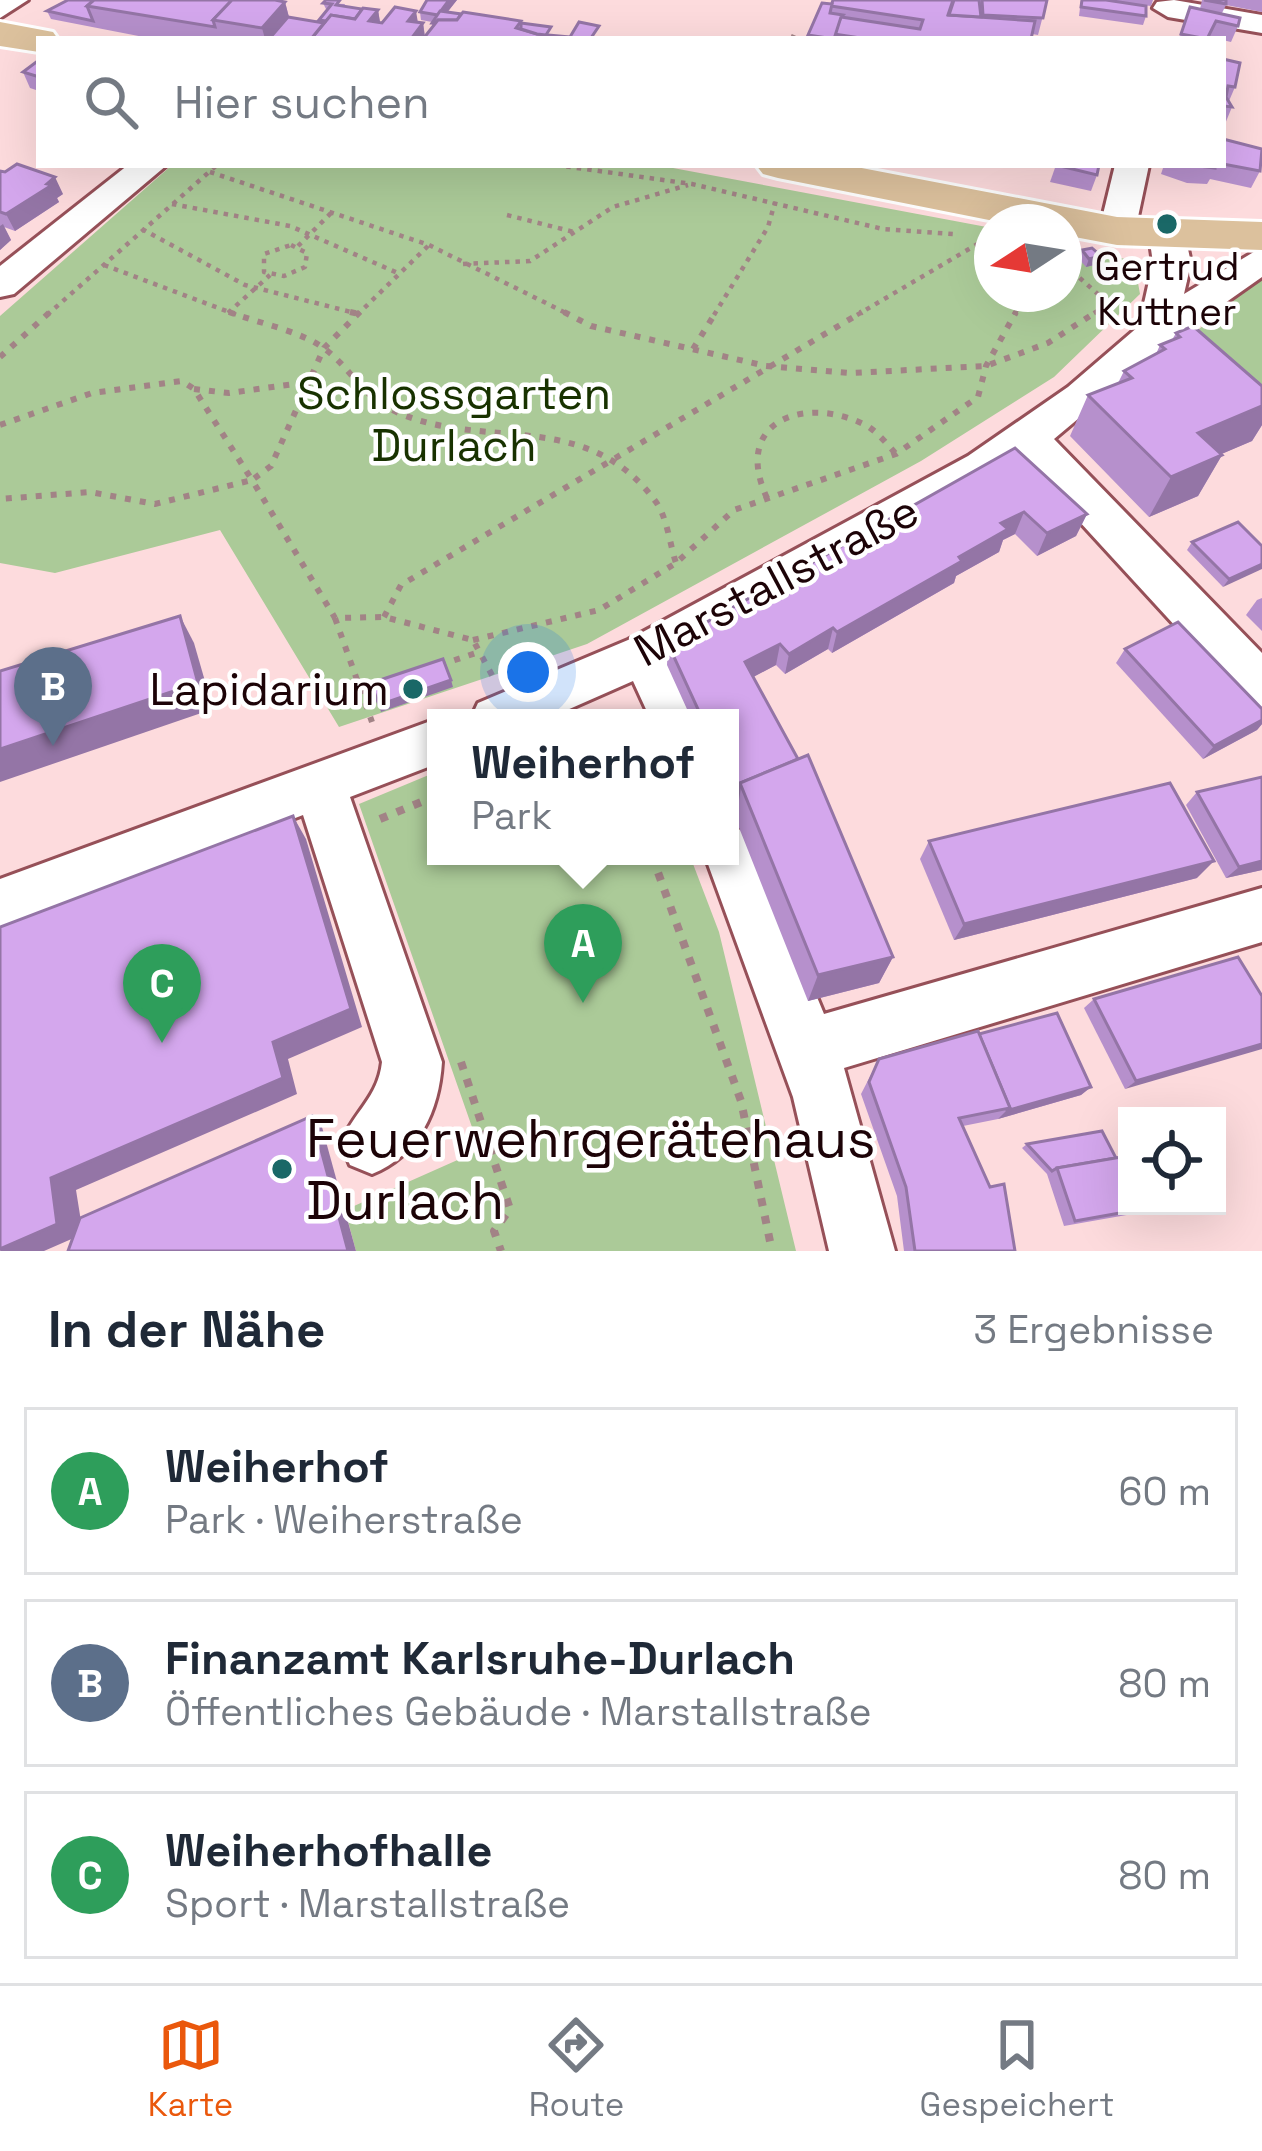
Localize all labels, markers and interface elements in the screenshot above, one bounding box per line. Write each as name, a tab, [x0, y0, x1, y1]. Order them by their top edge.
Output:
search box	[36, 36, 1226, 168]
icon: search	[78, 69, 144, 135]
text: Hier suchen	[174, 74, 430, 131]
north arrow	[974, 204, 1082, 312]
marker: Gertrud Kuttner	[1154, 211, 1180, 237]
place label: Gertrud Kuttner	[1094, 242, 1240, 336]
park label: Schlossgarten Durlach	[297, 365, 611, 474]
street label: Marstallstraße	[624, 482, 928, 679]
your location	[498, 642, 558, 702]
pin: B	[14, 647, 92, 746]
place label: Lapidarium	[149, 661, 389, 718]
marker: Lapidarium	[400, 676, 426, 702]
popup	[427, 709, 739, 865]
text: Weiherhof	[471, 734, 695, 791]
text: Park	[471, 791, 552, 840]
pin: A	[544, 904, 622, 1003]
pin: C	[123, 944, 201, 1043]
place label: Feuerwehrgerätehaus Durlach	[306, 1104, 876, 1235]
map controls	[1118, 1107, 1226, 1215]
button: locate	[1118, 1107, 1226, 1215]
marker: Feuerwehrgerätehaus Durlach	[269, 1156, 295, 1182]
text: In der Nähe	[48, 1297, 325, 1362]
text: 3 Ergebnisse	[974, 1305, 1214, 1354]
text: Weiherhof	[165, 1438, 389, 1495]
text: A	[78, 1467, 102, 1516]
text: 60 m	[1119, 1467, 1211, 1516]
text: Park · Weiherstraße	[165, 1495, 523, 1544]
text: Finanzamt Karlsruhe-Durlach	[165, 1630, 795, 1687]
text: B	[77, 1659, 103, 1708]
text: 80 m	[1118, 1659, 1211, 1708]
text: Öffentliches Gebäude · Marstallstraße	[165, 1687, 872, 1736]
text: Weiherhofhalle	[165, 1822, 492, 1879]
text: C	[77, 1851, 103, 1900]
text: 80 m	[1118, 1851, 1211, 1900]
text: Sport · Marstallstraße	[165, 1879, 570, 1928]
tab: Karte	[148, 2012, 233, 2126]
tab: Route	[529, 2012, 624, 2126]
tab: Gespeichert	[920, 2012, 1114, 2126]

